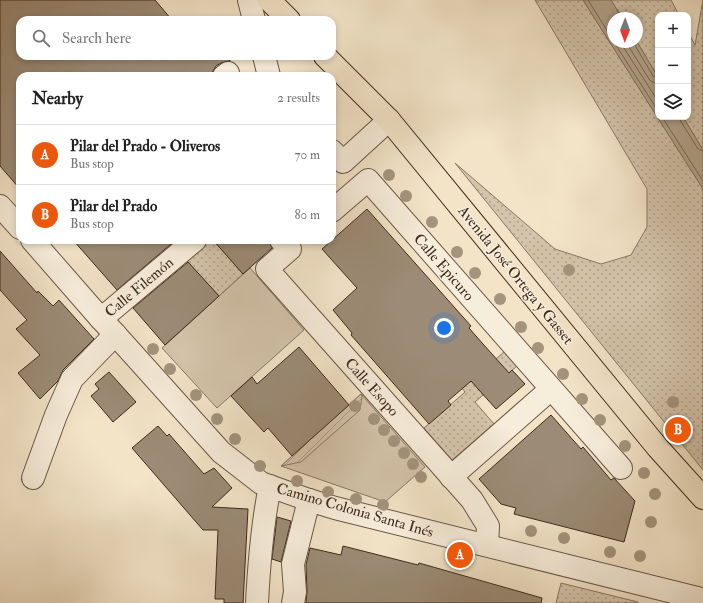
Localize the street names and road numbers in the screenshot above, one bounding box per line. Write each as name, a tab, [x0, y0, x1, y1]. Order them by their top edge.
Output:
street label: Avenida José Ortega y Gasset	[452, 201, 578, 349]
street label: Calle Epicuro	[408, 230, 478, 306]
street label: Calle Filemón	[101, 253, 178, 322]
street label: Calle Esopo	[340, 354, 403, 421]
street label: Camino Colonia Santa Inés	[274, 479, 436, 542]

